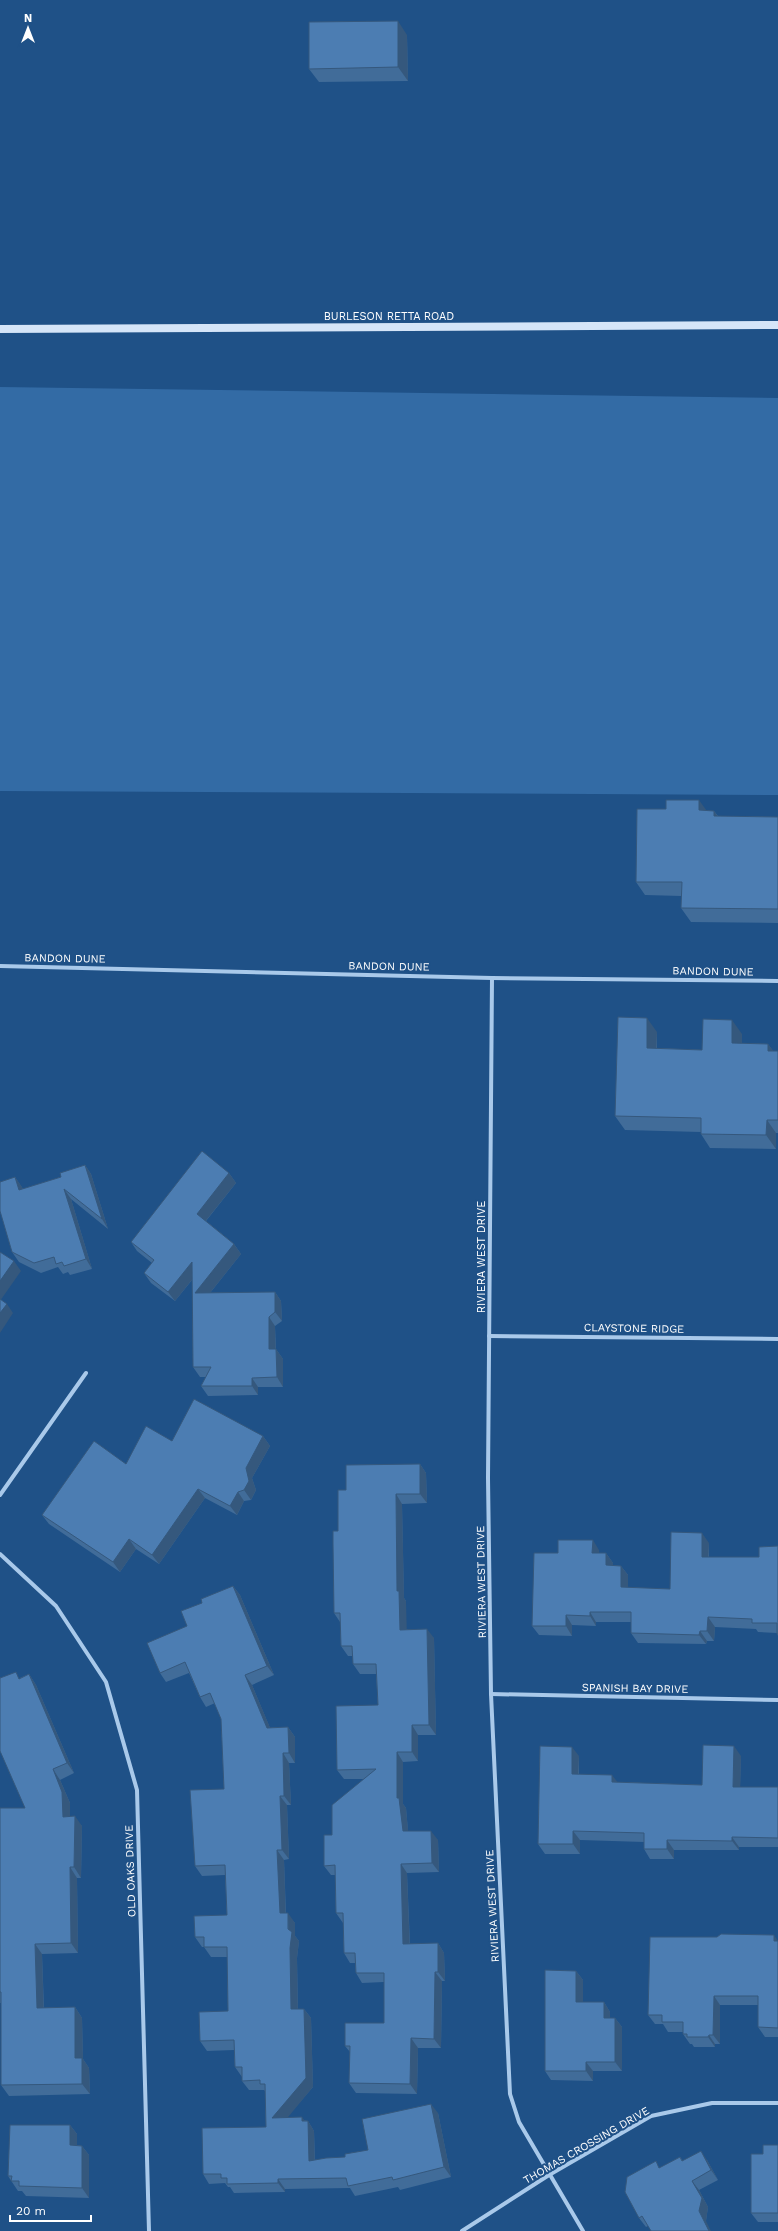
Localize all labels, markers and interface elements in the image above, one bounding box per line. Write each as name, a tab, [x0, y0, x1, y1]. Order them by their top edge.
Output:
north arrow	[8, 8, 48, 48]
text: N	[24, 12, 32, 25]
street label: BURLESON RETTA ROAD	[324, 310, 454, 323]
street label: BANDON DUNE	[24, 951, 106, 966]
street label: BANDON DUNE	[348, 959, 430, 974]
street label: BANDON DUNE	[672, 964, 754, 979]
street label: RIVIERA WEST DRIVE	[475, 1201, 488, 1313]
street label: CLAYSTONE RIDGE	[584, 1321, 684, 1336]
street label: RIVIERA WEST DRIVE	[474, 1526, 489, 1638]
street label: SPANISH BAY DRIVE	[582, 1681, 688, 1696]
street label: OLD OAKS DRIVE	[122, 1825, 139, 1917]
street label: RIVIERA WEST DRIVE	[483, 1849, 502, 1963]
street label: THOMAS CROSSING DRIVE	[521, 2104, 651, 2187]
scale bar	[10, 2197, 91, 2223]
text: 20 m	[16, 2204, 46, 2218]

